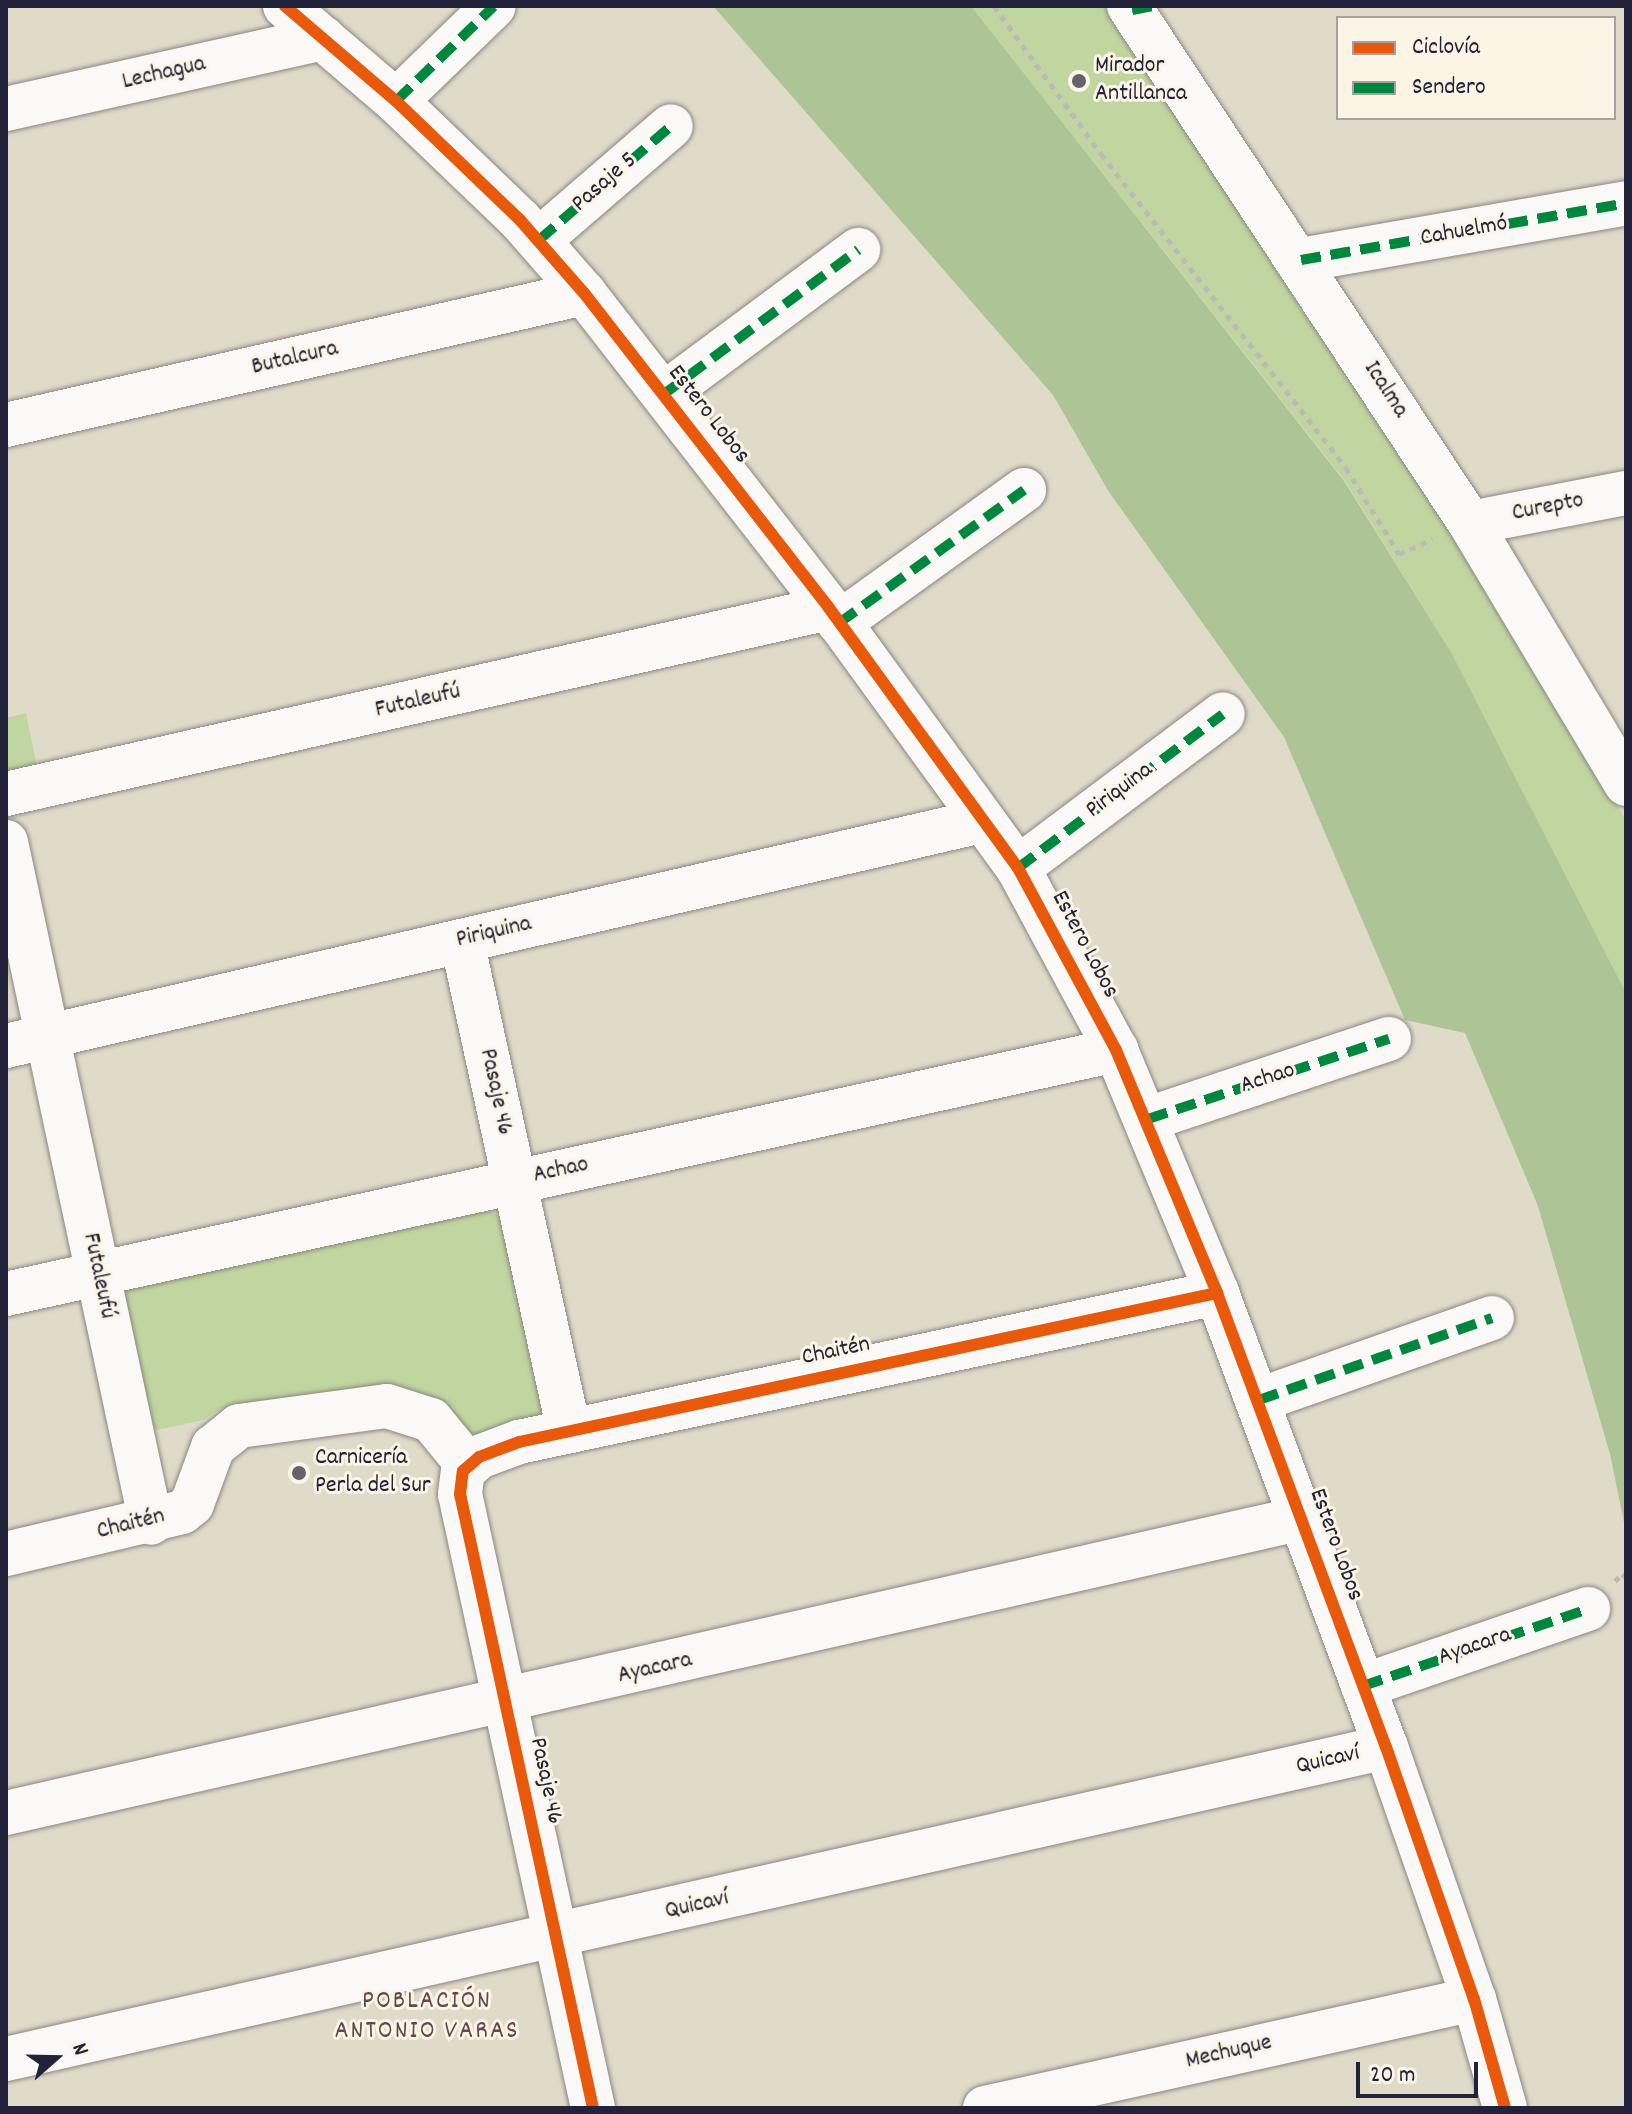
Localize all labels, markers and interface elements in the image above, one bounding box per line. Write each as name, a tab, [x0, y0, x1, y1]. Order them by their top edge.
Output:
legend	[1336, 16, 1616, 120]
text: Ciclovía	[1412, 31, 1480, 65]
street label: Lechagua	[120, 50, 208, 98]
place label: Mirador Antillanca	[1095, 53, 1187, 109]
text: Sendero	[1412, 71, 1486, 105]
marker: Mirador Antillanca	[1070, 72, 1088, 90]
street label: Pasaje 5	[567, 147, 643, 219]
street label: Cahuelmó	[1418, 210, 1510, 254]
street label: Butalcura	[249, 335, 341, 383]
street label: Icalma	[1356, 356, 1414, 424]
street label: Estero Lobos	[661, 360, 755, 470]
street label: Curepto	[1510, 487, 1586, 529]
street label: Futaleufú	[373, 678, 463, 726]
street label: Piriquina	[1081, 757, 1159, 825]
street label: Estero Lobos	[1044, 887, 1124, 1003]
street label: Piriquina	[454, 910, 534, 956]
street label: Pasaje 46	[472, 1046, 518, 1138]
street label: Achao	[1237, 1057, 1299, 1101]
street label: Achao	[531, 1151, 591, 1191]
street label: Futaleufú	[75, 1231, 121, 1321]
street label: Chaitén	[799, 1331, 873, 1373]
place label: Carnicería Perla del Sur	[315, 1445, 431, 1501]
marker: Carnicería Perla del Sur	[290, 1464, 308, 1482]
street label: Estero Lobos	[1301, 1485, 1369, 1605]
street label: Chaitén	[94, 1503, 168, 1547]
street label: Ayacara	[1435, 1621, 1515, 1673]
street label: Ayacara	[615, 1647, 695, 1691]
street label: Pasaje 46	[522, 1735, 568, 1827]
street label: Quicaví	[1294, 1740, 1362, 1782]
street label: Quicaví	[663, 1885, 731, 1927]
district label: POBLACIÓN ANTONIO VARAS	[334, 1986, 520, 2048]
north arrow	[16, 2018, 96, 2098]
street label: Mechuque	[1183, 2029, 1275, 2077]
text: N	[63, 2039, 95, 2060]
scale bar	[1360, 2046, 1482, 2096]
text: 20 m	[1370, 2059, 1416, 2093]

